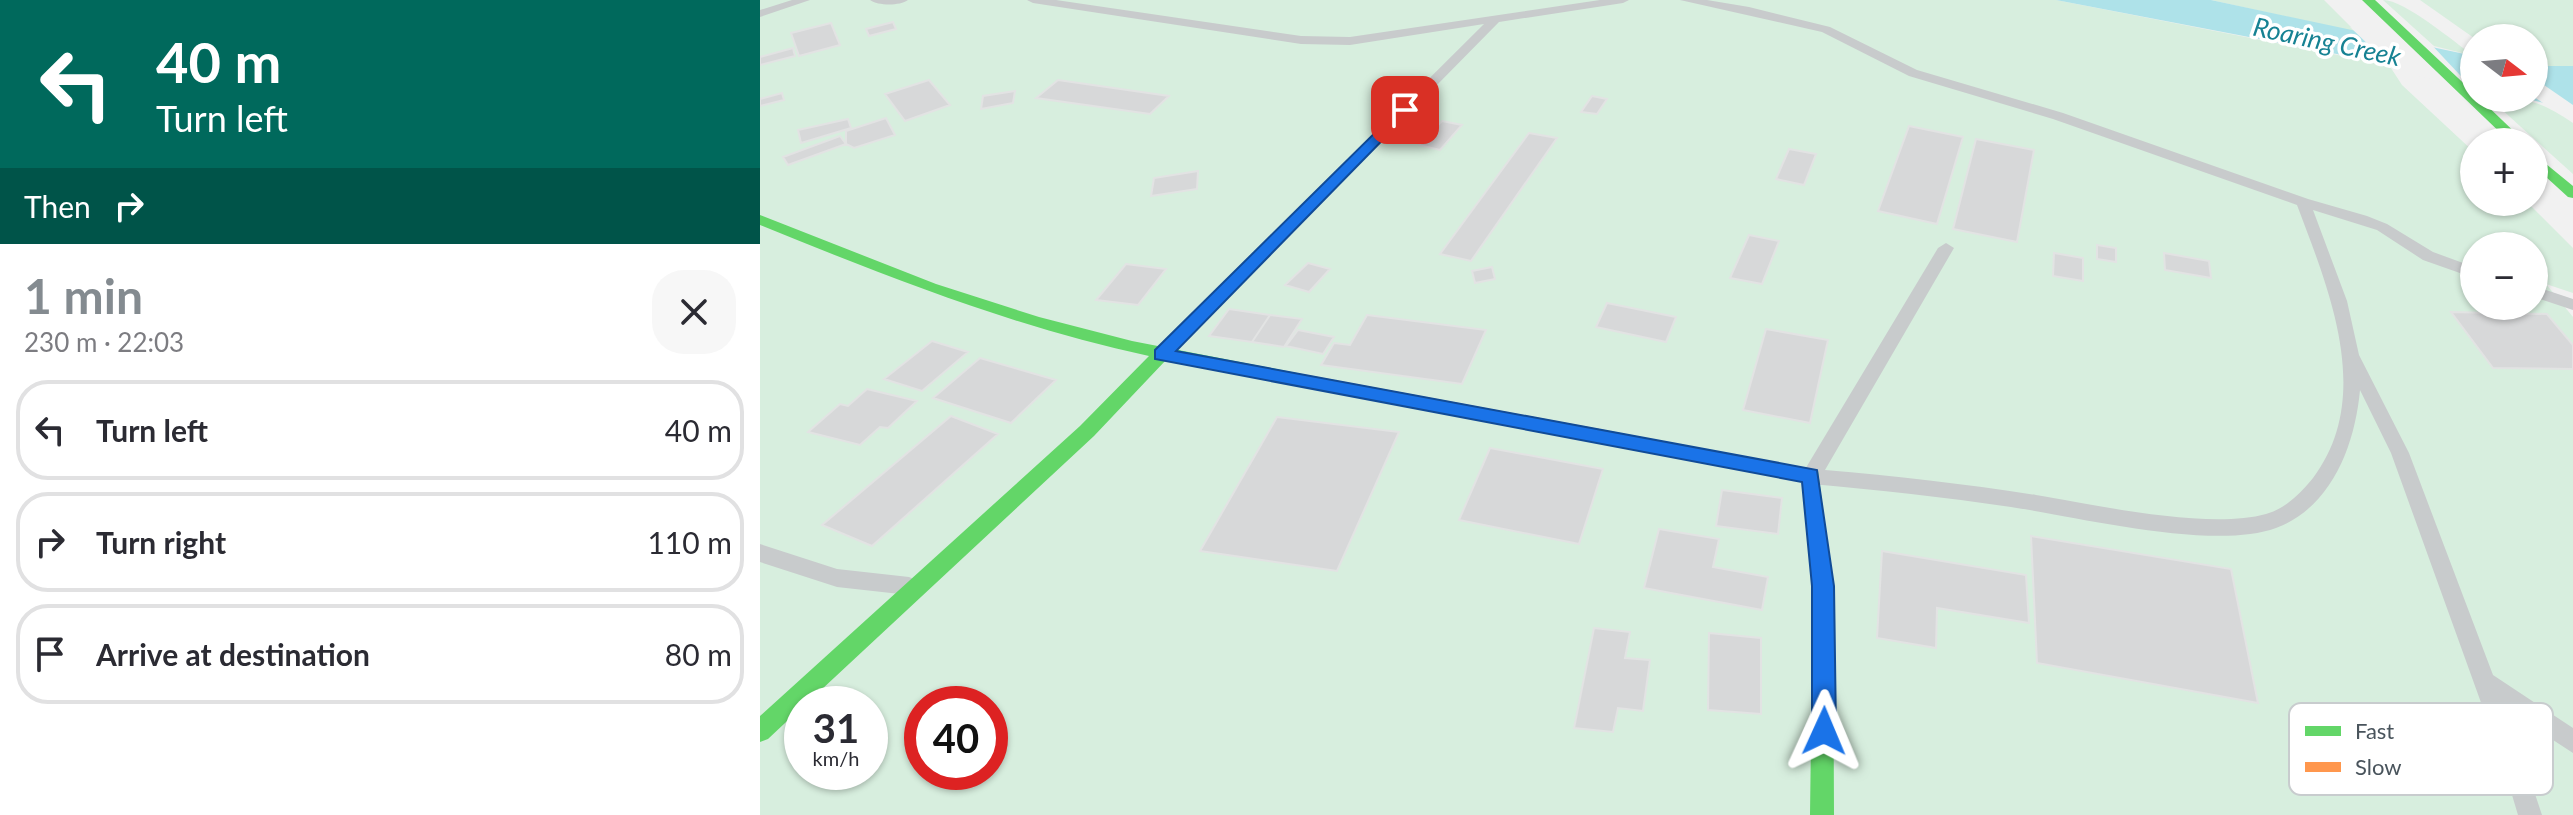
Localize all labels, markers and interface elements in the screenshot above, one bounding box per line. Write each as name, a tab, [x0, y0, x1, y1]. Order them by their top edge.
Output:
water label: Roaring Creek	[2250, 10, 2405, 72]
north arrow	[2460, 24, 2548, 112]
map controls	[2460, 24, 2548, 320]
text: 40 m	[156, 28, 281, 95]
icon: left	[24, 32, 128, 136]
pin	[1371, 76, 1439, 144]
icon: arrive	[1383, 88, 1427, 132]
text: Turn left	[156, 96, 288, 140]
button: +	[2460, 128, 2548, 216]
icon: right	[107, 184, 151, 228]
text: Then	[24, 188, 91, 224]
button: −	[2460, 232, 2548, 320]
text: 1 min	[24, 267, 143, 324]
button: close	[652, 270, 736, 354]
text: 230 m · 22:03	[24, 326, 184, 358]
icon: left	[28, 408, 72, 452]
text: Turn left	[96, 412, 208, 448]
text: 40 m	[665, 412, 732, 448]
icon: right	[28, 520, 72, 564]
text: Turn right	[96, 524, 226, 560]
text: 110 m	[647, 524, 732, 560]
icon: arrive	[28, 632, 72, 676]
text: Arrive at destination	[96, 636, 370, 672]
text: 80 m	[665, 636, 732, 672]
speed limit sign: 40	[904, 686, 1008, 790]
position arrow	[1782, 689, 1866, 773]
legend	[2289, 703, 2553, 795]
text: 31	[813, 704, 859, 752]
text: Fast	[2355, 717, 2394, 744]
text: km/h	[813, 746, 859, 770]
text: Slow	[2355, 753, 2402, 780]

